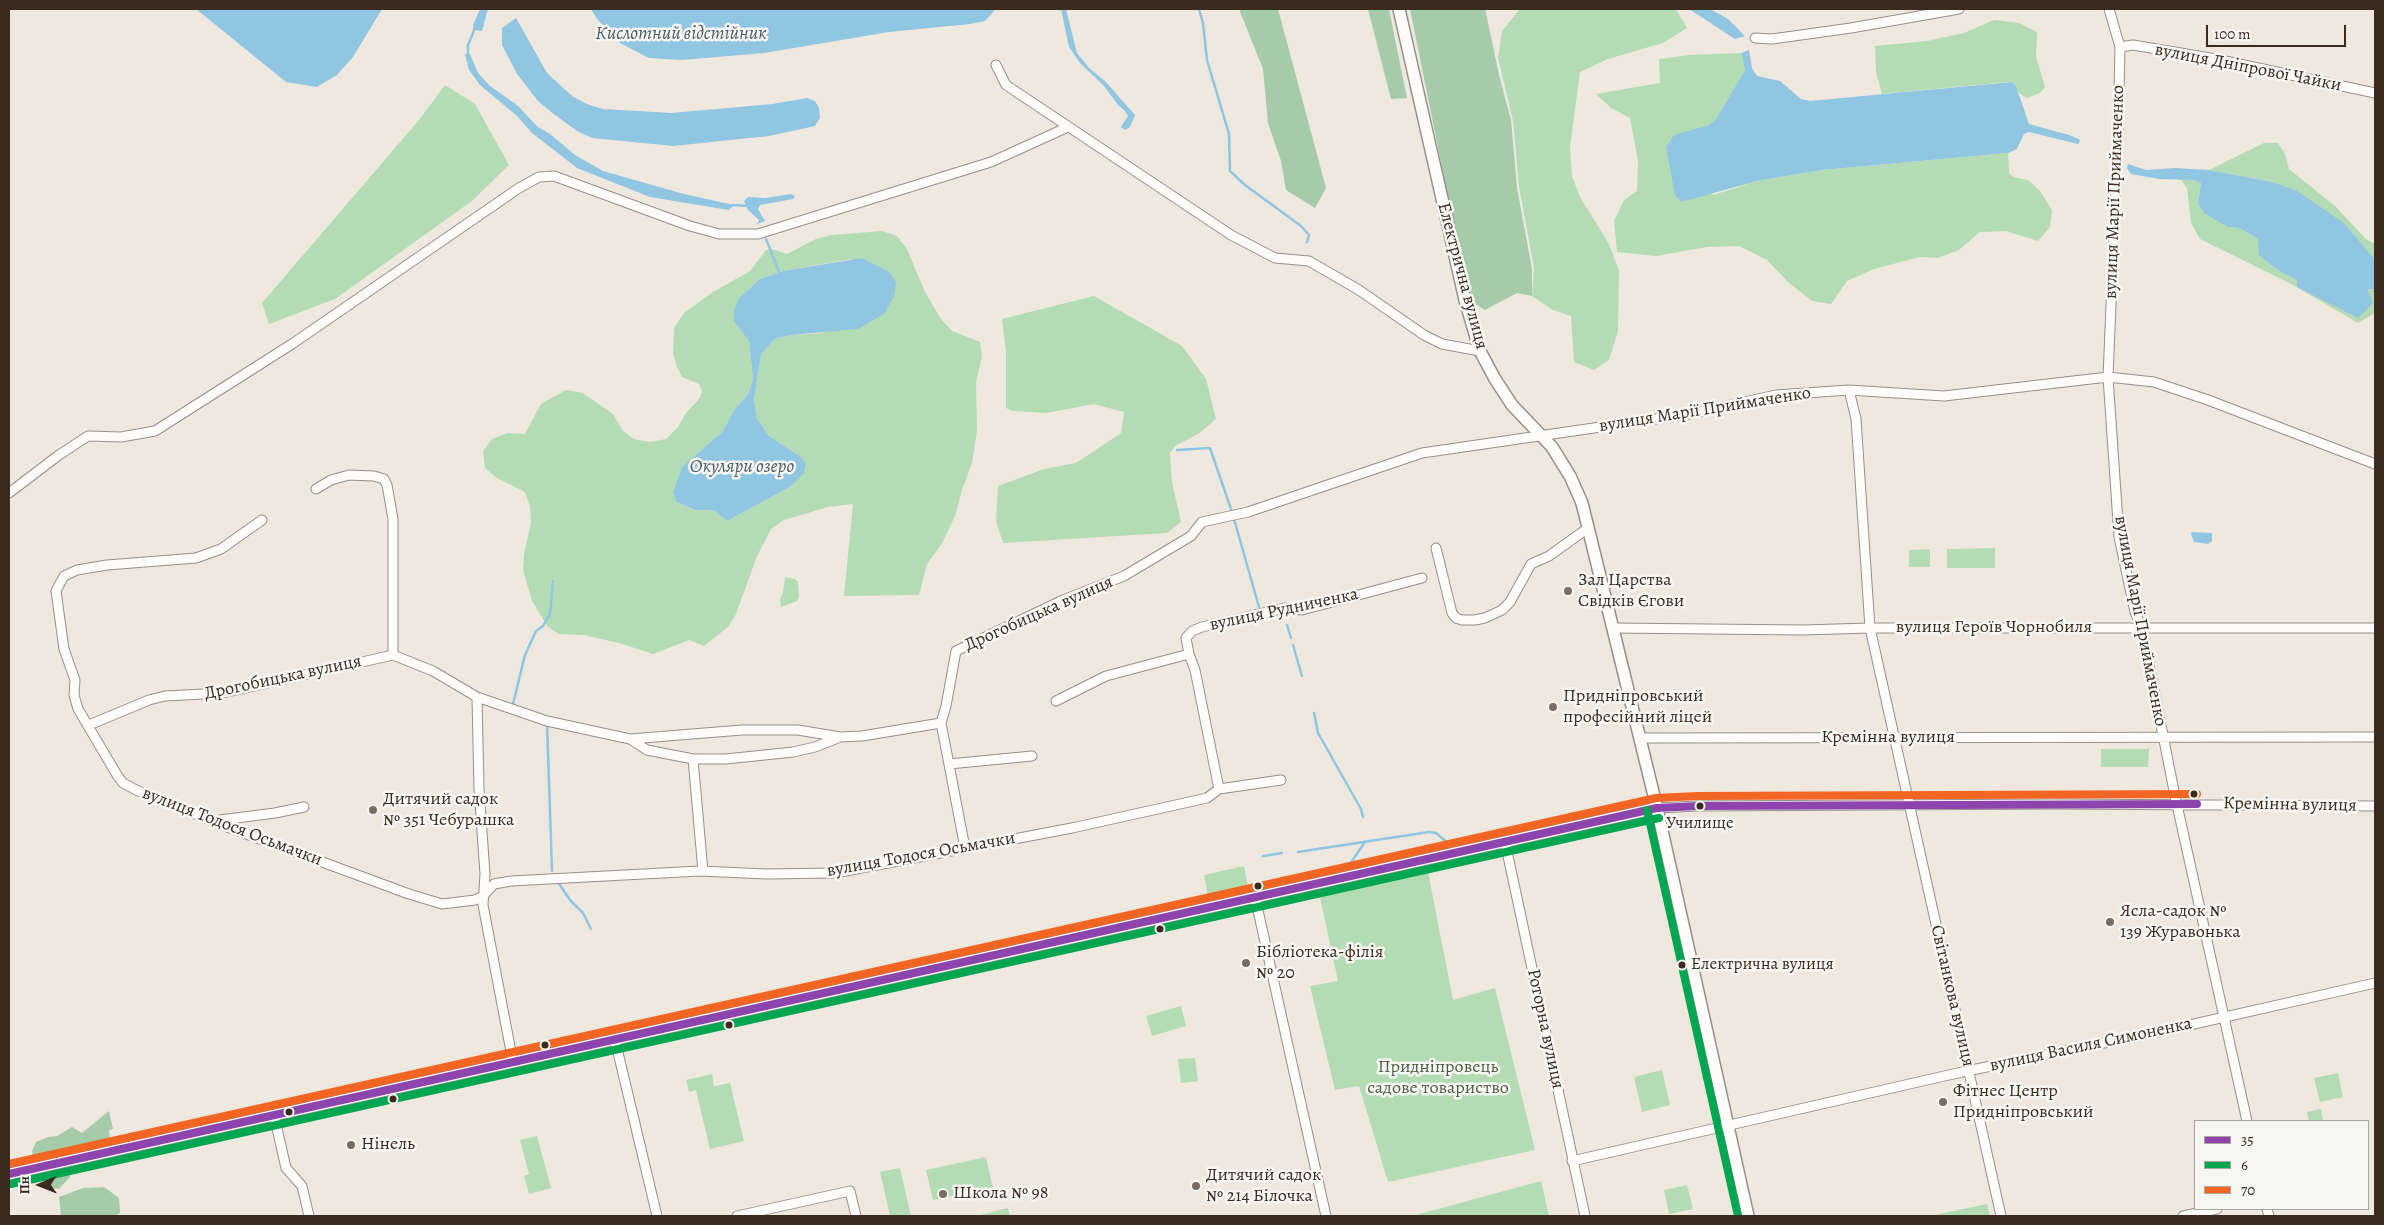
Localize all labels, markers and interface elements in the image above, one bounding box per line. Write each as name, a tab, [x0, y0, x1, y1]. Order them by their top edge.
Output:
scale bar	[2209, 15, 2349, 47]
water label: Кислотний відстійник	[595, 23, 767, 45]
text: 100 m	[2214, 24, 2251, 44]
street label: вулиця Дніпрової Чайки	[2153, 39, 2343, 97]
street label: вулиця Марії Приймаченко	[2100, 85, 2130, 299]
street label: Електрична вулиця	[1432, 200, 1492, 352]
street label: вулиця Марії Приймаченко	[1598, 383, 1812, 437]
water label: Окуляри озеро	[690, 456, 794, 478]
street label: вулиця Марії Приймаченко	[2109, 514, 2171, 728]
place label: Зал Царства Свідків Єгови	[1578, 570, 1684, 612]
street label: Дрогобицька вулиця	[961, 572, 1117, 656]
street label: вулиця Рудниченка	[1208, 584, 1360, 636]
marker: Зал Царства Свідків Єгови	[1562, 585, 1574, 597]
street label: вулиця Героїв Чорнобиля	[1896, 617, 2092, 639]
street label: Дрогобицька вулиця	[202, 651, 364, 705]
place label: Придніпровський професійний ліцей	[1563, 686, 1712, 729]
marker: Придніпровський професійний ліцей	[1547, 701, 1559, 713]
street label: Кремінна вулиця	[1821, 727, 1955, 749]
street label: вулиця Тодося Осьмачки	[139, 783, 325, 871]
place label: Дитячий садок № 351 Чебурашка	[383, 789, 514, 832]
unlabelled marker	[2189, 789, 2199, 799]
street label: Кремінна вулиця	[2223, 793, 2357, 817]
marker: Училище	[1695, 801, 1705, 811]
marker: Дитячий садок № 351 Чебурашка	[367, 804, 379, 816]
place label: Училище	[1666, 814, 1734, 834]
street label: вулиця Тодося Осьмачки	[825, 828, 1017, 882]
unlabelled marker	[1253, 881, 1263, 891]
place label: Ясла-садок № 139 Журавонька	[2120, 901, 2240, 944]
marker: Ясла-садок № 139 Журавонька	[2104, 916, 2116, 928]
street label: Світанкова вулиця	[1925, 923, 1979, 1069]
unlabelled marker	[1155, 924, 1165, 934]
place label: Бібліотека-філія № 20	[1256, 942, 1383, 984]
place label: Електрична вулиця	[1691, 955, 1834, 975]
marker: Бібліотека-філія № 20	[1240, 957, 1252, 969]
marker: Електрична вулиця	[1677, 960, 1687, 970]
street label: Роторна вулиця	[1522, 967, 1568, 1091]
street label: вулиця Василя Симоненка	[1988, 1013, 2194, 1077]
unlabelled marker	[724, 1020, 734, 1030]
unlabelled marker	[540, 1040, 550, 1050]
park label: Придніпровець садове товариство	[1367, 1057, 1509, 1100]
place label: Фітнес Центр Придніпровський	[1953, 1081, 2094, 1124]
unlabelled marker	[388, 1094, 398, 1104]
marker: Фітнес Центр Придніпровський	[1937, 1096, 1949, 1108]
unlabelled marker	[284, 1107, 294, 1117]
legend	[2194, 1120, 2369, 1210]
text: 35	[2241, 1130, 2254, 1150]
place label: Нінель	[361, 1134, 415, 1156]
marker: Нінель	[345, 1139, 357, 1151]
text: 6	[2241, 1155, 2248, 1175]
north arrow	[15, 1160, 65, 1210]
place label: Дитячий садок № 214 Білочка	[1206, 1165, 1321, 1208]
text: Пн	[15, 1176, 34, 1195]
marker: Дитячий садок № 214 Білочка	[1190, 1180, 1202, 1192]
text: 70	[2241, 1180, 2255, 1200]
place label: Школа № 98	[953, 1183, 1049, 1205]
marker: Школа № 98	[937, 1188, 949, 1200]

